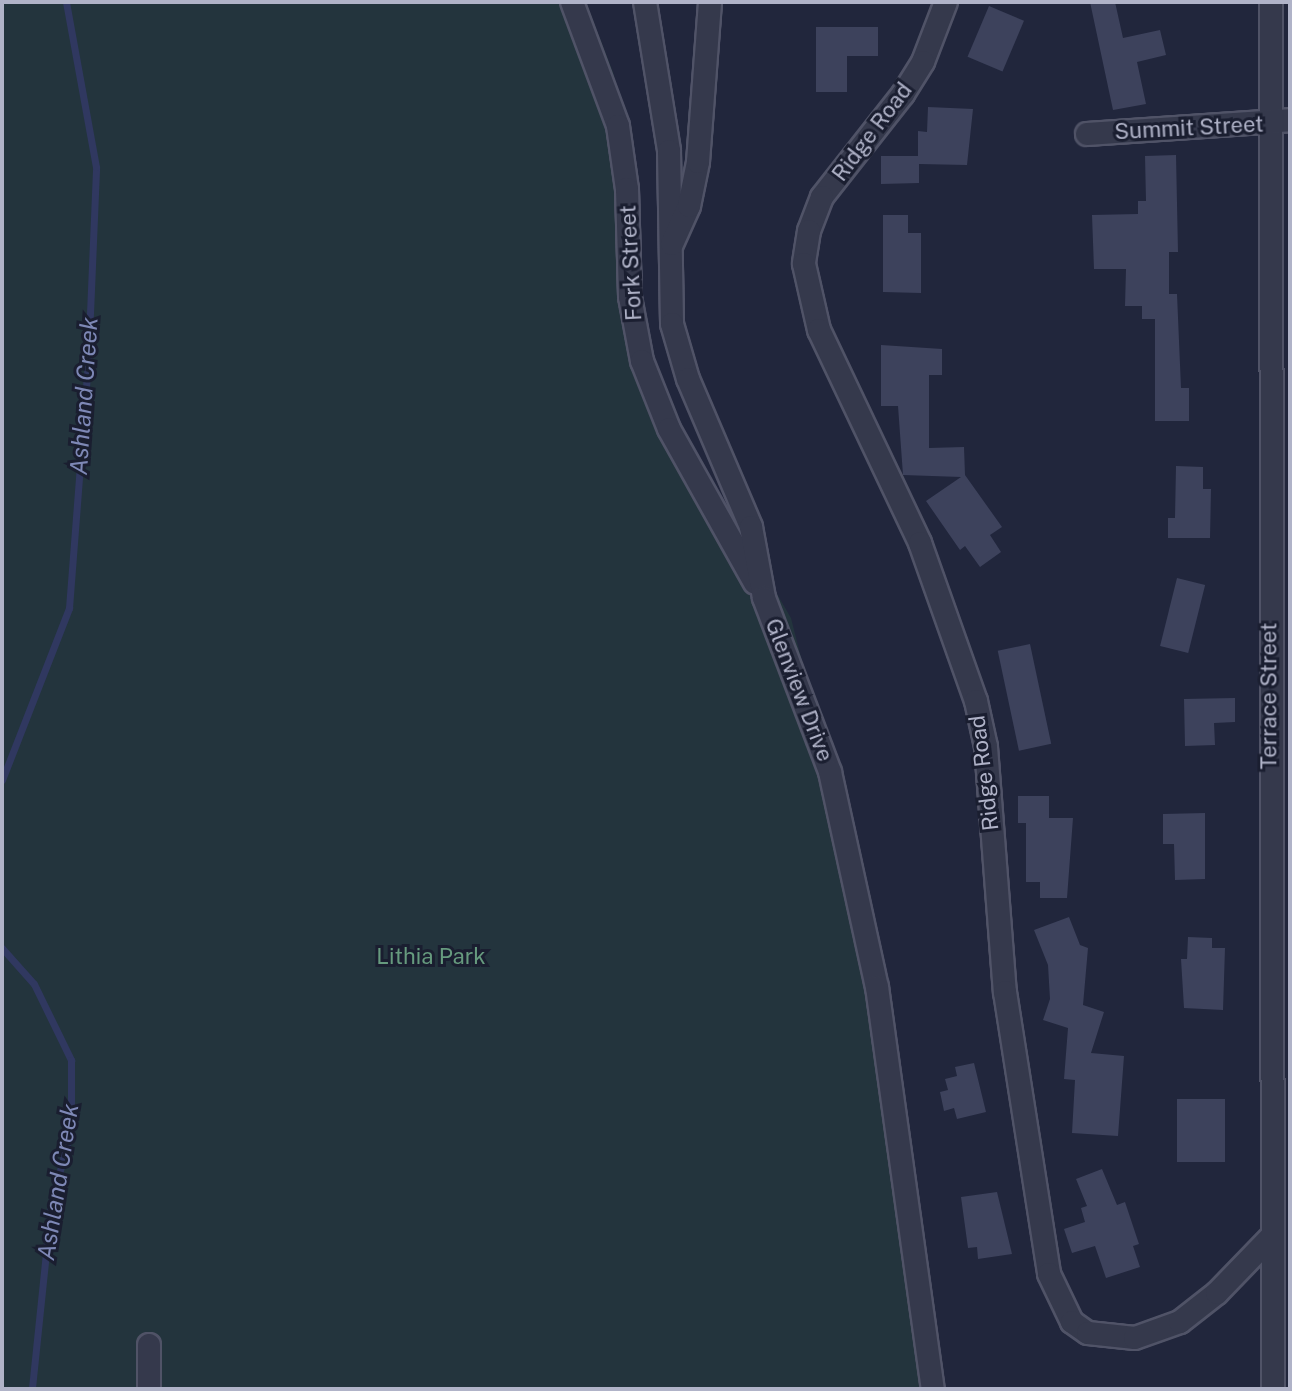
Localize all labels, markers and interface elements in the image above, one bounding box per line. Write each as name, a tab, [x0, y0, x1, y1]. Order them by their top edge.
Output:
street label: Ridge Road	[826, 78, 918, 186]
street label: Summit Street	[1114, 111, 1264, 145]
street label: Fork Street	[615, 205, 647, 321]
water label: Ashland Creek	[64, 316, 104, 476]
street label: Glenview Drive	[760, 615, 838, 765]
street label: Terrace Street	[1256, 623, 1282, 769]
street label: Ridge Road	[964, 714, 1004, 832]
park label: Lithia Park	[376, 944, 486, 970]
water label: Ashland Creek	[31, 1102, 85, 1262]

